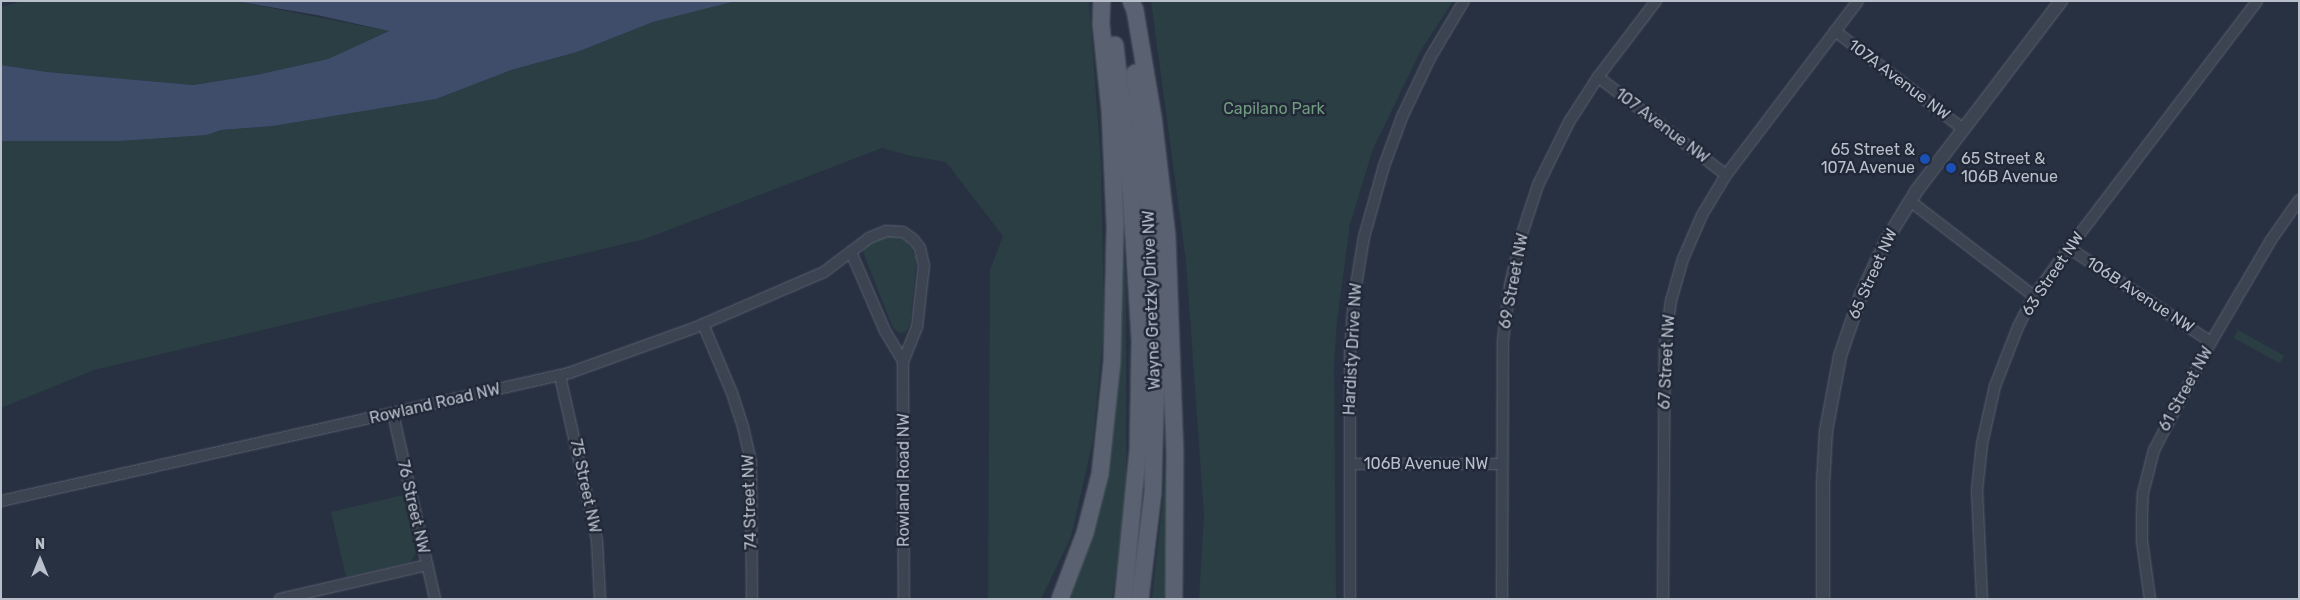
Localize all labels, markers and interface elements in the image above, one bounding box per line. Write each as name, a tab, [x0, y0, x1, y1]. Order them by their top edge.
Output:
street label: 107A Avenue NW	[1844, 35, 1954, 125]
street label: 107 Avenue NW	[1611, 84, 1713, 168]
park label: Capilano Park	[1223, 99, 1325, 119]
place label: 65 Street & 107A Avenue	[1820, 140, 1915, 178]
place label: 65 Street & 106B Avenue	[1961, 149, 2058, 187]
marker: 65 Street & 107A Avenue	[1919, 153, 1931, 165]
marker: 65 Street & 106B Avenue	[1945, 162, 1957, 174]
street label: Wayne Gretzky Drive NW	[1139, 210, 1165, 390]
street label: 65 Street NW	[1844, 226, 1902, 322]
street label: 63 Street NW	[2018, 228, 2088, 320]
street label: 69 Street NW	[1495, 231, 1533, 331]
street label: 106B Avenue NW	[2082, 253, 2198, 337]
street label: Hardisty Drive NW	[1340, 282, 1366, 416]
street label: 67 Street NW	[1655, 314, 1679, 410]
street label: 61 Street NW	[2155, 343, 2217, 435]
street label: Rowland Road NW	[368, 380, 502, 428]
street label: Rowland Road NW	[894, 413, 914, 547]
street label: 75 Street NW	[566, 437, 604, 535]
street label: 74 Street NW	[739, 454, 761, 550]
street label: 106B Avenue NW	[1363, 454, 1489, 474]
street label: 76 Street NW	[393, 458, 433, 556]
north arrow	[15, 535, 65, 585]
text: N	[35, 536, 45, 553]

